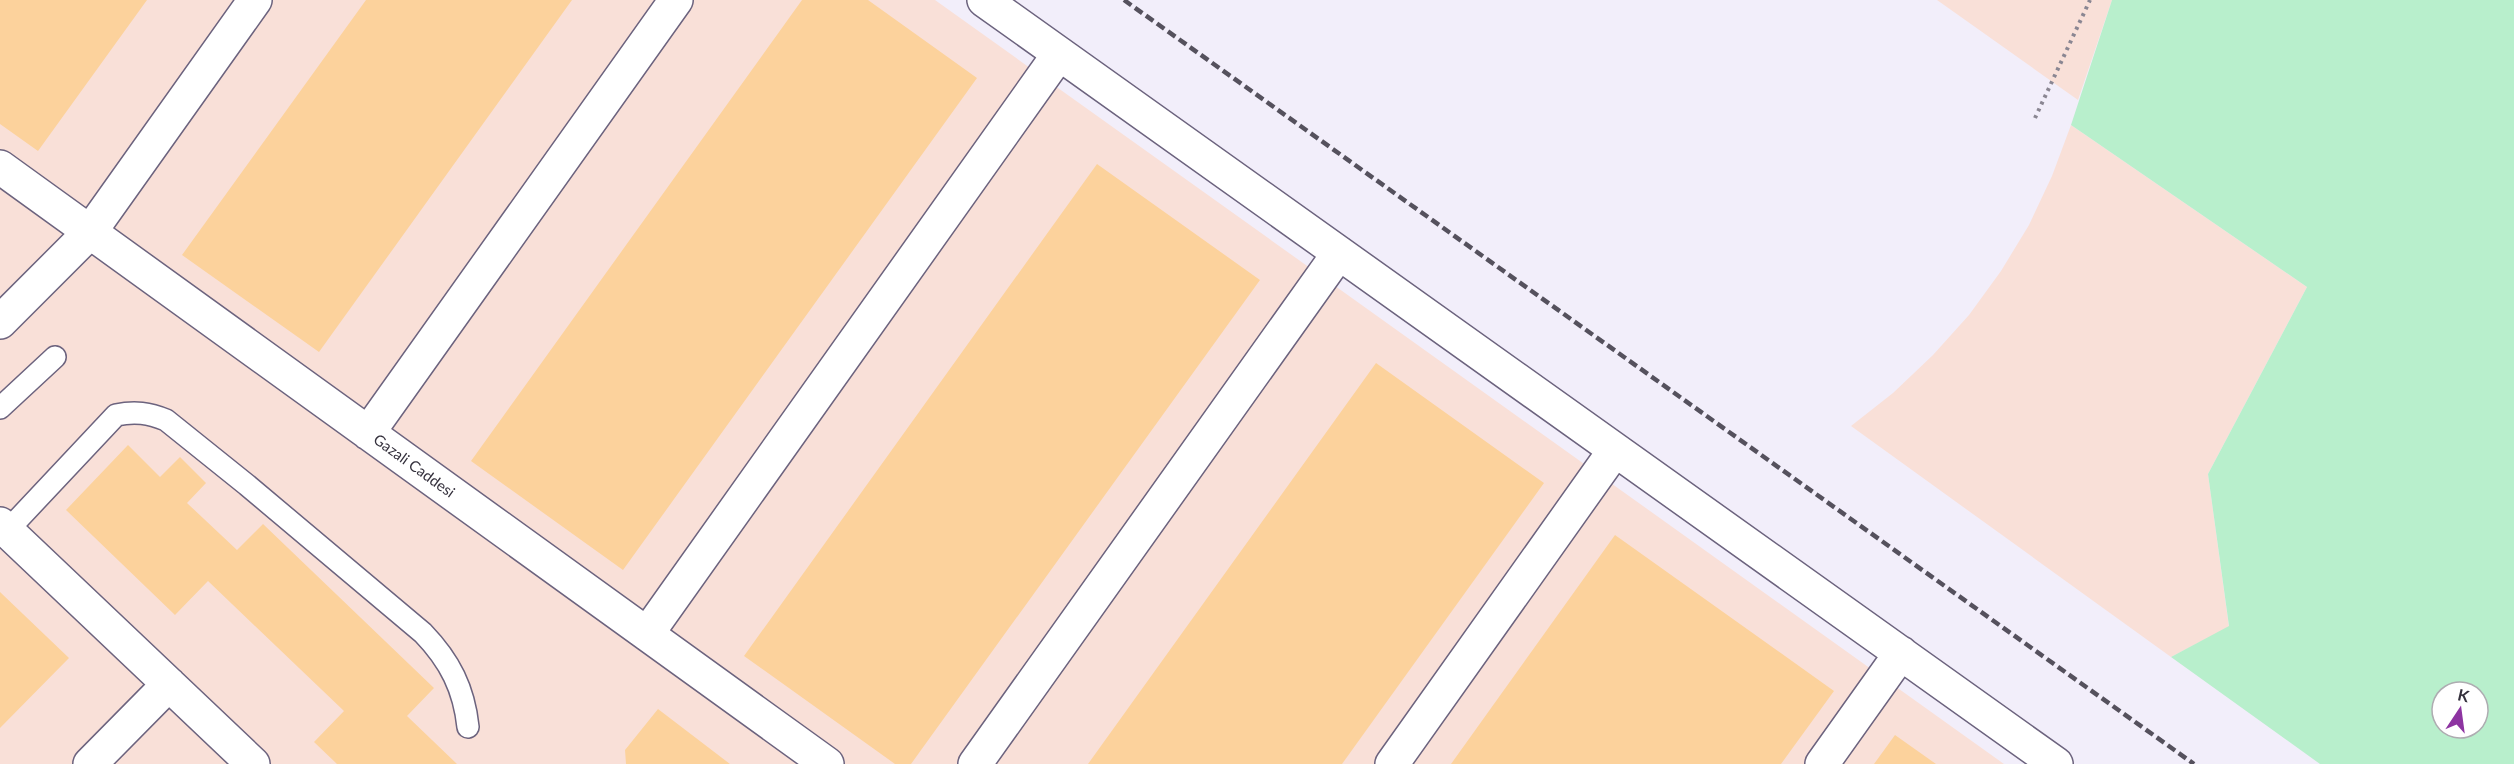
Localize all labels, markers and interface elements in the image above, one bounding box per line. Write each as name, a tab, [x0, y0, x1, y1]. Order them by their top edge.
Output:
street label: Gazali Caddesi	[371, 430, 459, 501]
north arrow	[2430, 680, 2490, 740]
text: K	[2456, 684, 2472, 706]

